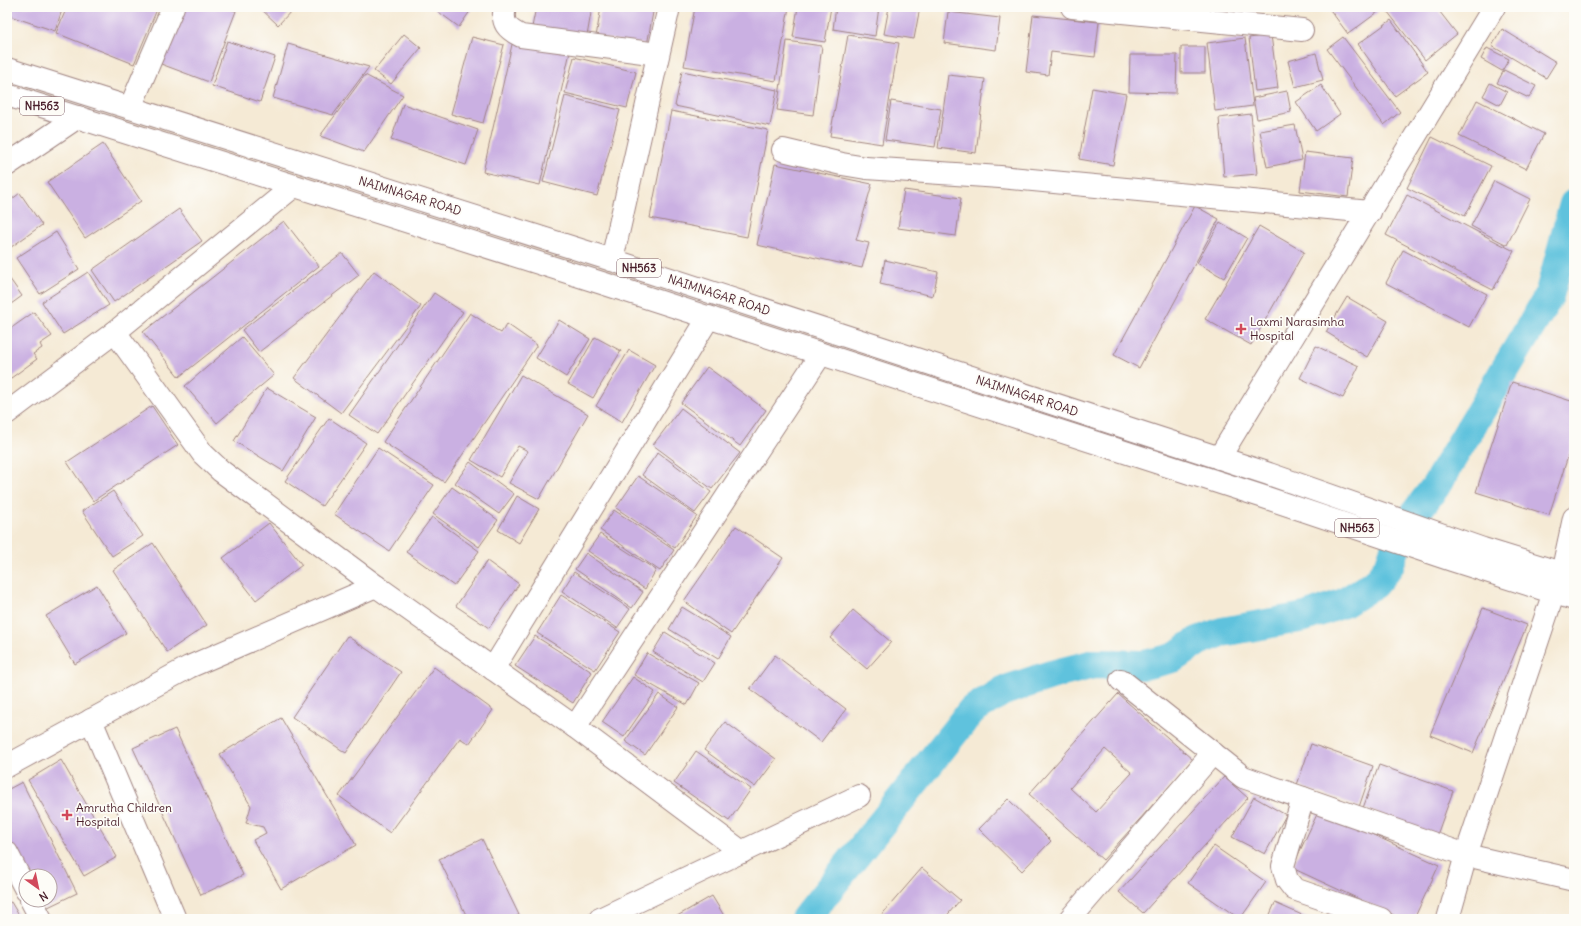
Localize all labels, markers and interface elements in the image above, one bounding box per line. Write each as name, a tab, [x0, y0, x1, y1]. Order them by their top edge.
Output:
road number: NH563	[20, 97, 64, 115]
street label: NAIMNAGAR ROAD	[357, 173, 463, 218]
road number: NH563	[617, 259, 661, 277]
street label: NAIMNAGAR ROAD	[666, 271, 772, 318]
place label: Laxmi Narasimha Hospital	[1250, 314, 1345, 343]
marker: Laxmi Narasimha Hospital	[1235, 323, 1247, 335]
street label: NAIMNAGAR ROAD	[974, 372, 1080, 419]
road number: NH563	[1335, 519, 1379, 537]
place label: Amrutha Children Hospital	[76, 800, 172, 829]
marker: Amrutha Children Hospital	[61, 809, 73, 821]
north arrow	[18, 868, 58, 908]
text: N	[36, 888, 50, 904]

